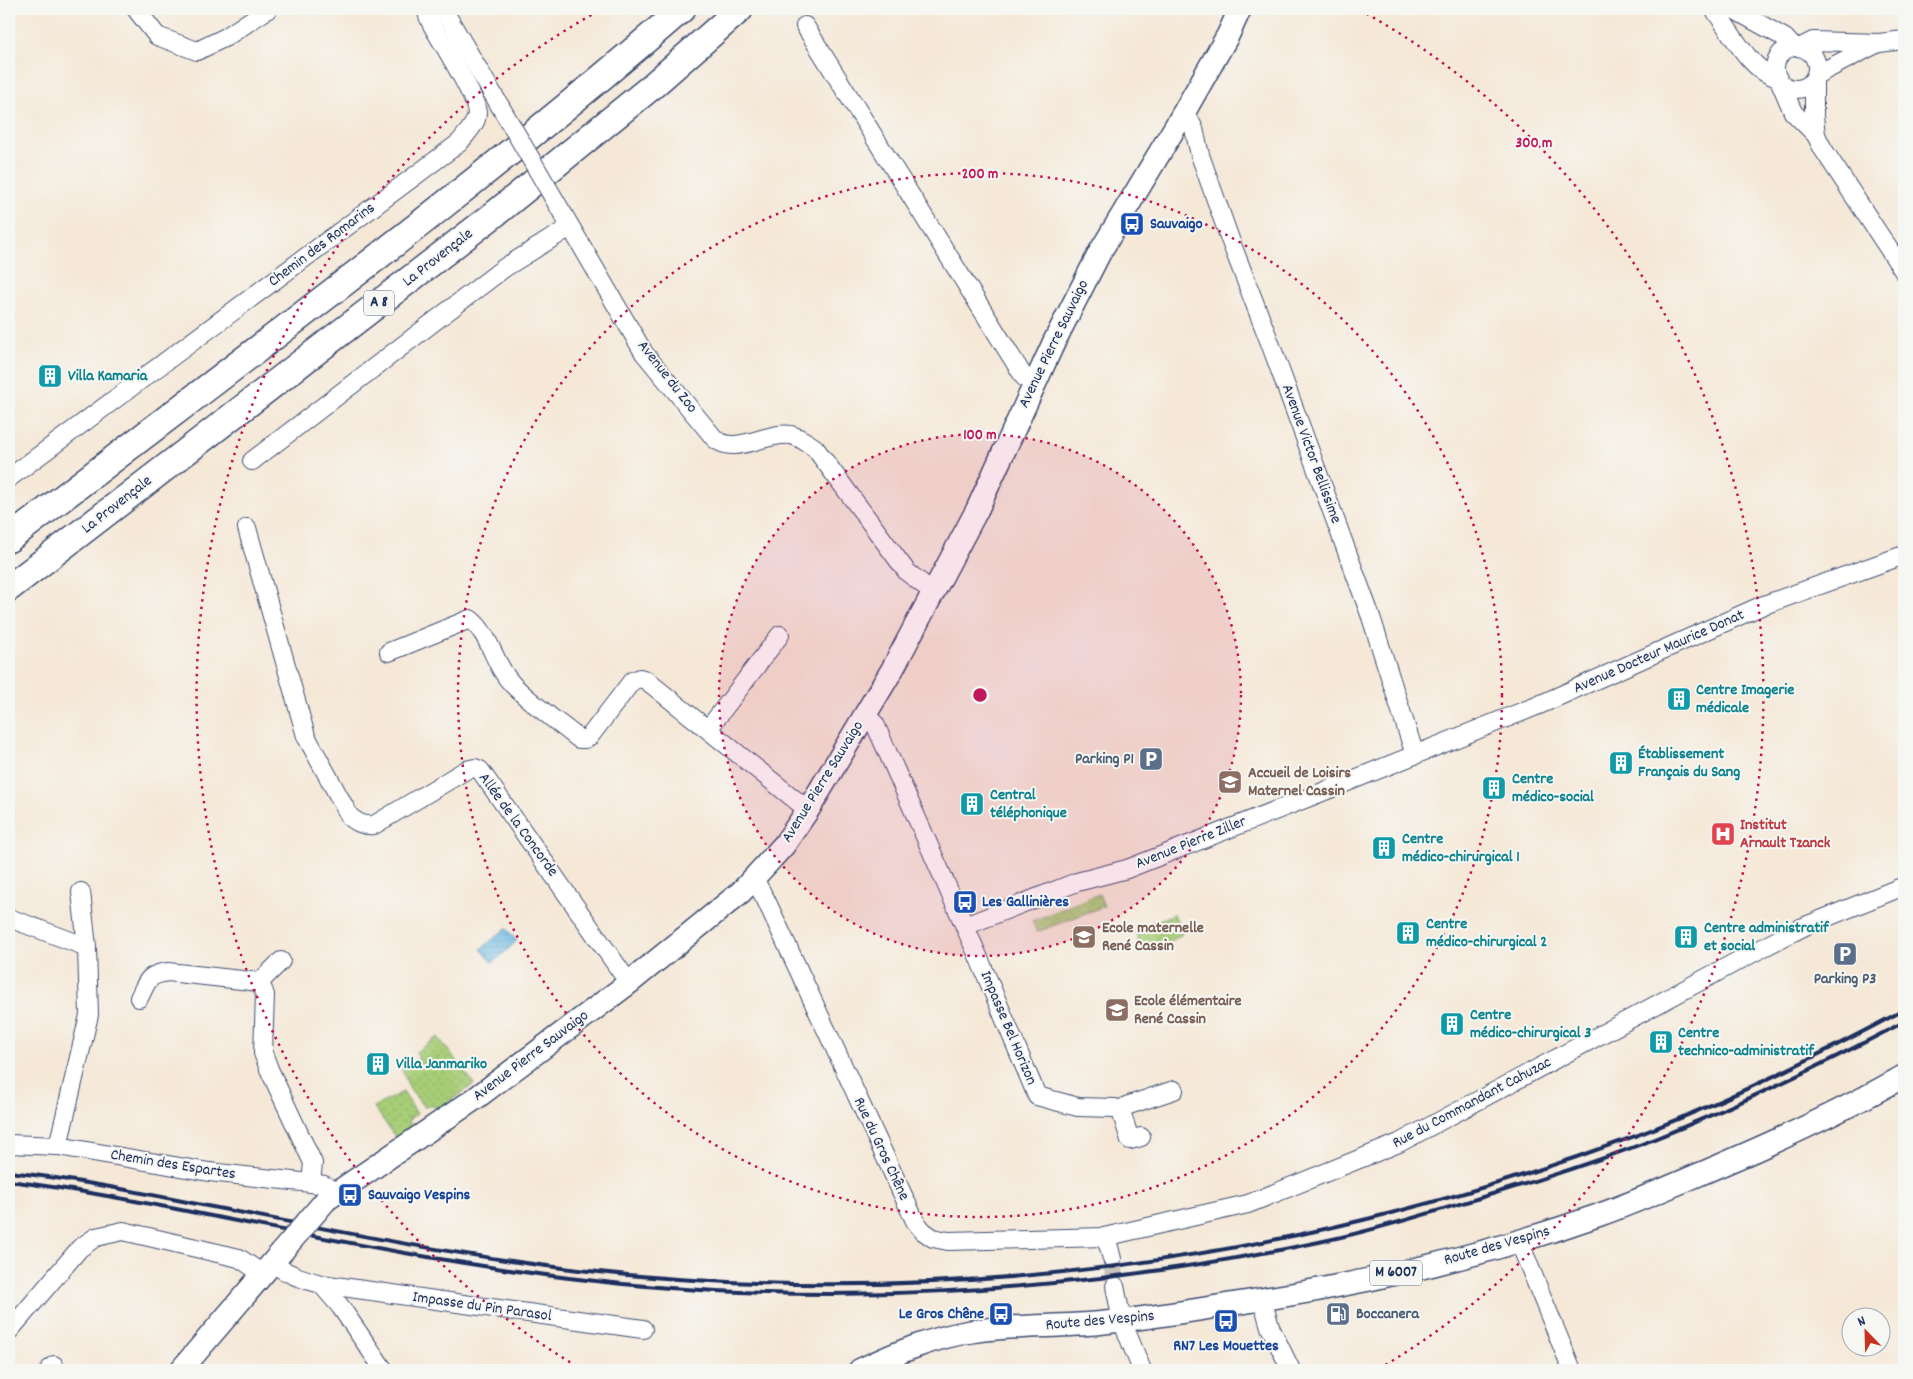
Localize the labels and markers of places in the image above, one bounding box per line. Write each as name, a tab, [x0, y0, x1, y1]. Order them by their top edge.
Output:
bus stop icon: Sauvaigo	[1119, 211, 1145, 237]
place label: Sauvaigo	[1150, 213, 1203, 236]
building icon: Villa Kamaria	[37, 363, 63, 389]
place label: Villa Kamaria	[68, 365, 149, 388]
place label: Centre Imagerie médicale	[1696, 679, 1794, 720]
centre of rings	[971, 686, 989, 704]
building icon: Centre Imagerie médicale	[1666, 686, 1692, 712]
place label: Établissement Français du Sang	[1638, 743, 1740, 784]
parking icon: Parking P1	[1138, 746, 1164, 772]
place label: Parking P1	[1075, 748, 1134, 771]
building icon: Établissement Français du Sang	[1608, 750, 1634, 776]
place label: Accueil de Loisirs Maternel Cassin	[1248, 762, 1351, 803]
place label: Centre médico-social	[1512, 768, 1594, 809]
school or university icon: Accueil de Loisirs Maternel Cassin	[1217, 769, 1243, 795]
building icon: Centre médico-social	[1481, 775, 1507, 801]
place label: Central téléphonique	[990, 784, 1067, 825]
building icon: Central téléphonique	[959, 791, 985, 817]
place label: Institut Arnault Tzanck	[1740, 814, 1831, 855]
hospital icon: Institut Arnault Tzanck	[1710, 821, 1736, 847]
place label: Centre médico-chirurgical 1	[1402, 828, 1520, 869]
building icon: Centre médico-chirurgical 1	[1371, 835, 1397, 861]
bus stop icon: Les Gallinières	[952, 889, 978, 915]
place label: Les Gallinières	[982, 891, 1069, 914]
place label: Centre médico-chirurgical 2	[1426, 913, 1547, 954]
place label: Ecole maternelle René Cassin	[1102, 917, 1204, 958]
place label: Centre administratif et social	[1704, 917, 1830, 958]
building icon: Centre médico-chirurgical 2	[1395, 920, 1421, 946]
school or university icon: Ecole maternelle René Cassin	[1071, 924, 1097, 950]
building icon: Centre administratif et social	[1673, 924, 1699, 950]
parking icon: Parking P3	[1832, 941, 1858, 967]
place label: Parking P3	[1814, 968, 1876, 991]
place label: Ecole élémentaire René Cassin	[1134, 990, 1242, 1031]
school or university icon: Ecole élémentaire René Cassin	[1104, 997, 1130, 1023]
place label: Centre médico-chirurgical 3	[1470, 1004, 1591, 1045]
building icon: Centre médico-chirurgical 3	[1439, 1011, 1465, 1037]
place label: Centre technico-administratif	[1678, 1022, 1815, 1063]
building icon: Centre technico-administratif	[1648, 1029, 1674, 1055]
building icon: Villa Janmariko	[365, 1051, 391, 1077]
place label: Villa Janmariko	[396, 1053, 487, 1076]
bus stop icon: Sauvaigo Vespins	[337, 1182, 363, 1208]
place label: Sauvaigo Vespins	[368, 1184, 471, 1207]
bus stop icon: Le Gros Chêne	[988, 1301, 1014, 1327]
fuel station icon: Boccanera	[1325, 1301, 1351, 1327]
place label: Le Gros Chêne	[899, 1303, 984, 1326]
place label: Boccanera	[1356, 1303, 1420, 1326]
bus stop icon: RN7 Les Mouettes	[1213, 1308, 1239, 1334]
place label: RN7 Les Mouettes	[1173, 1335, 1279, 1358]

